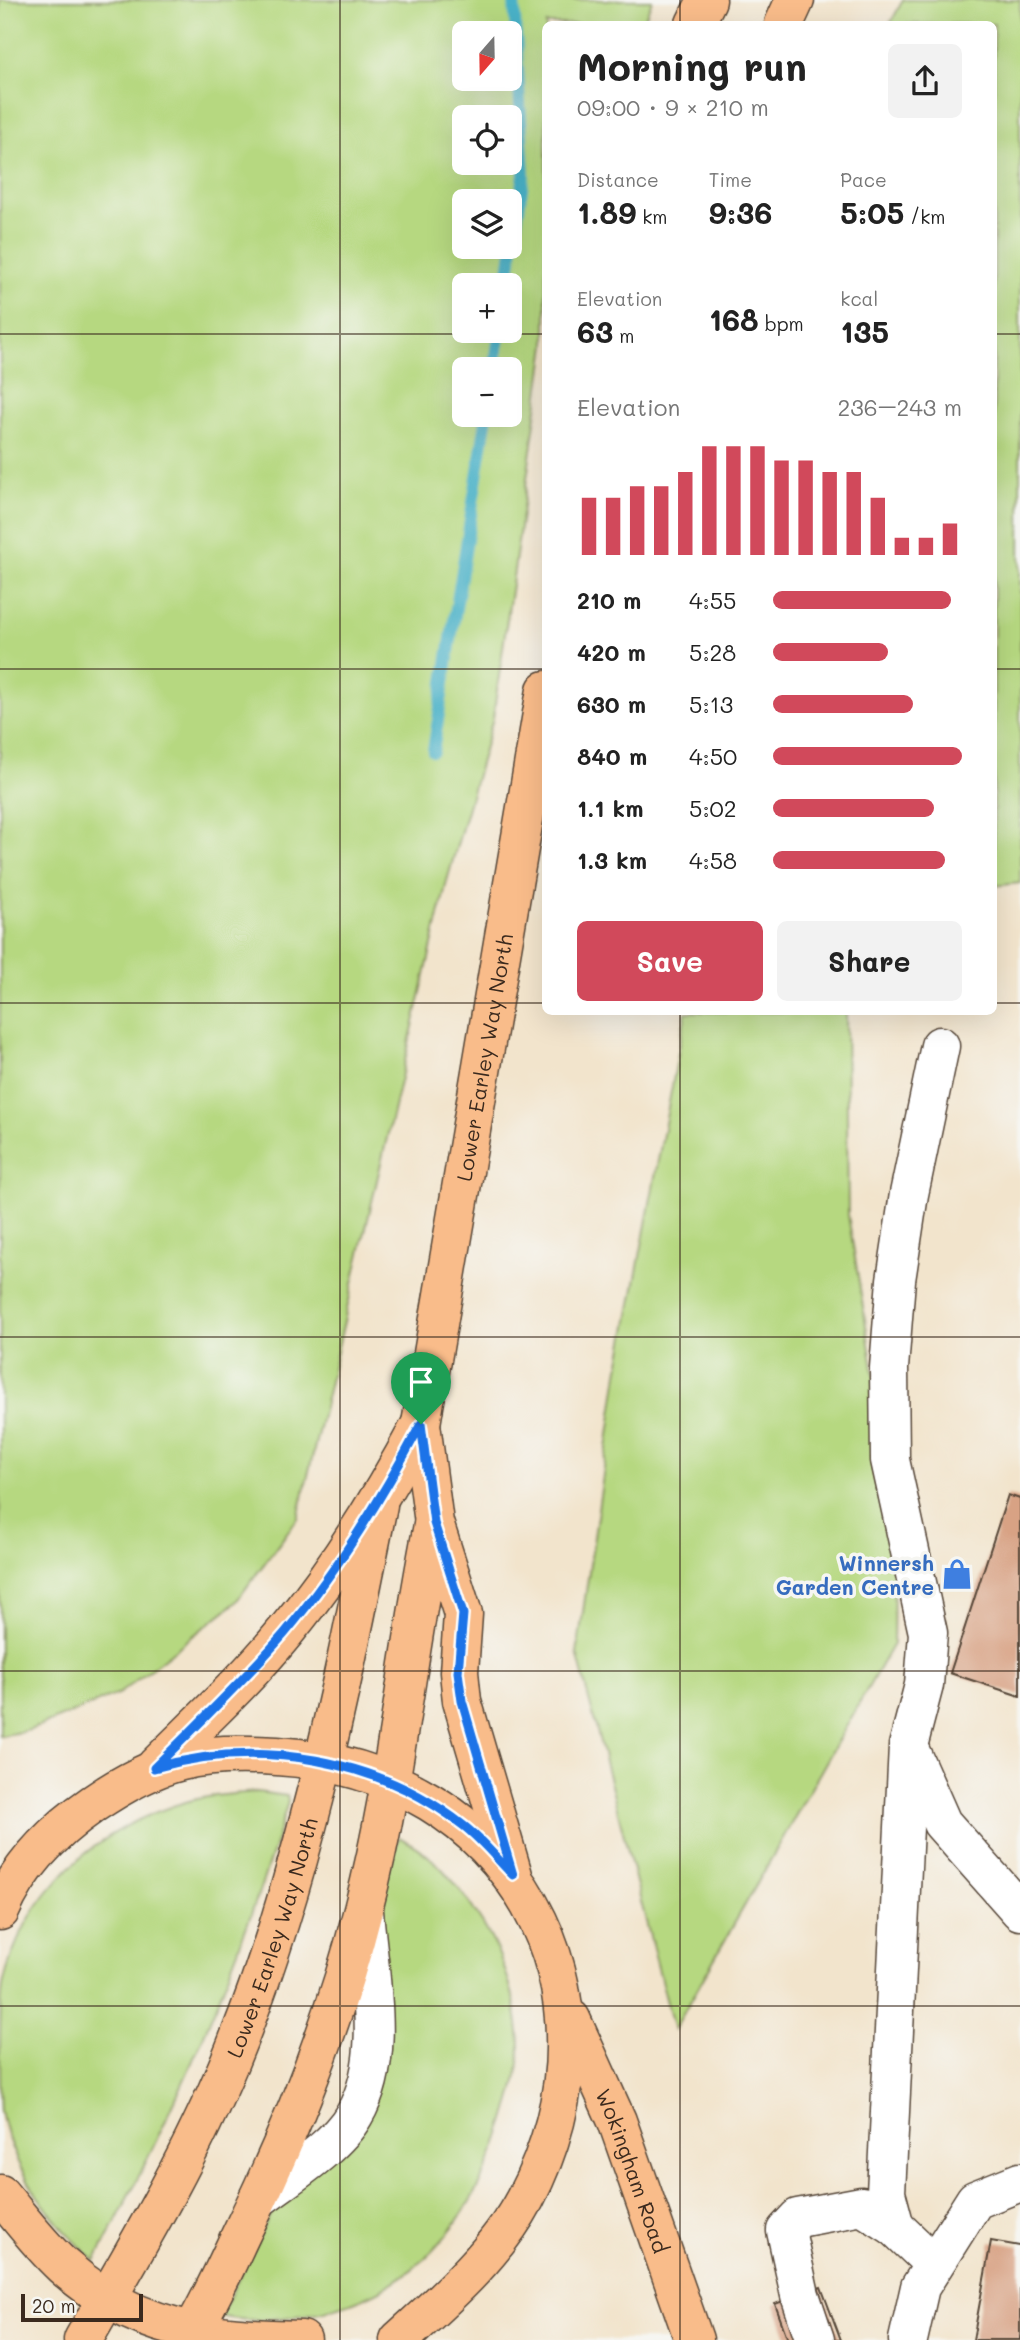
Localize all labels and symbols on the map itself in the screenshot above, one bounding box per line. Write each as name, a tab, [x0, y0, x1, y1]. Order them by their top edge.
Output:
north arrow	[452, 21, 522, 91]
street label: Lower Earley Way North	[449, 931, 518, 1183]
pin	[391, 1352, 451, 1424]
place label: Winnersh Garden Centre	[776, 1549, 934, 1600]
shop icon: Winnersh Garden Centre	[940, 1557, 974, 1591]
street label: Lower Earley Way North	[219, 1815, 322, 2061]
street label: Wokingham Road	[591, 2084, 676, 2256]
scale bar	[21, 2291, 144, 2323]

